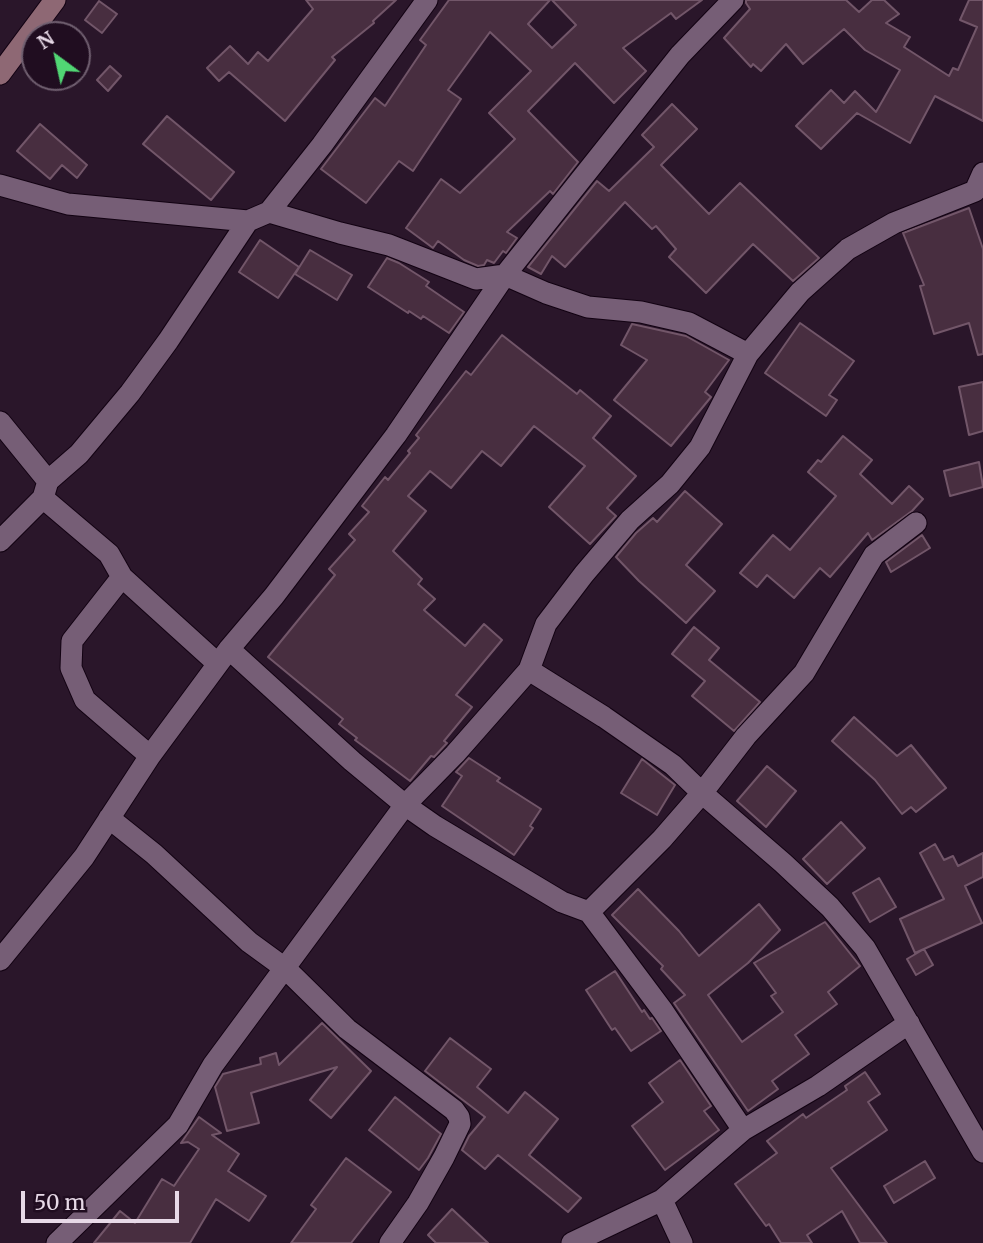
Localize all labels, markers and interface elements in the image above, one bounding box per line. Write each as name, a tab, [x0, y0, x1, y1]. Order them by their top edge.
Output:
north arrow	[21, 21, 91, 91]
text: N	[33, 26, 58, 54]
scale bar	[24, 1176, 182, 1220]
text: 50 m	[34, 1189, 85, 1216]

